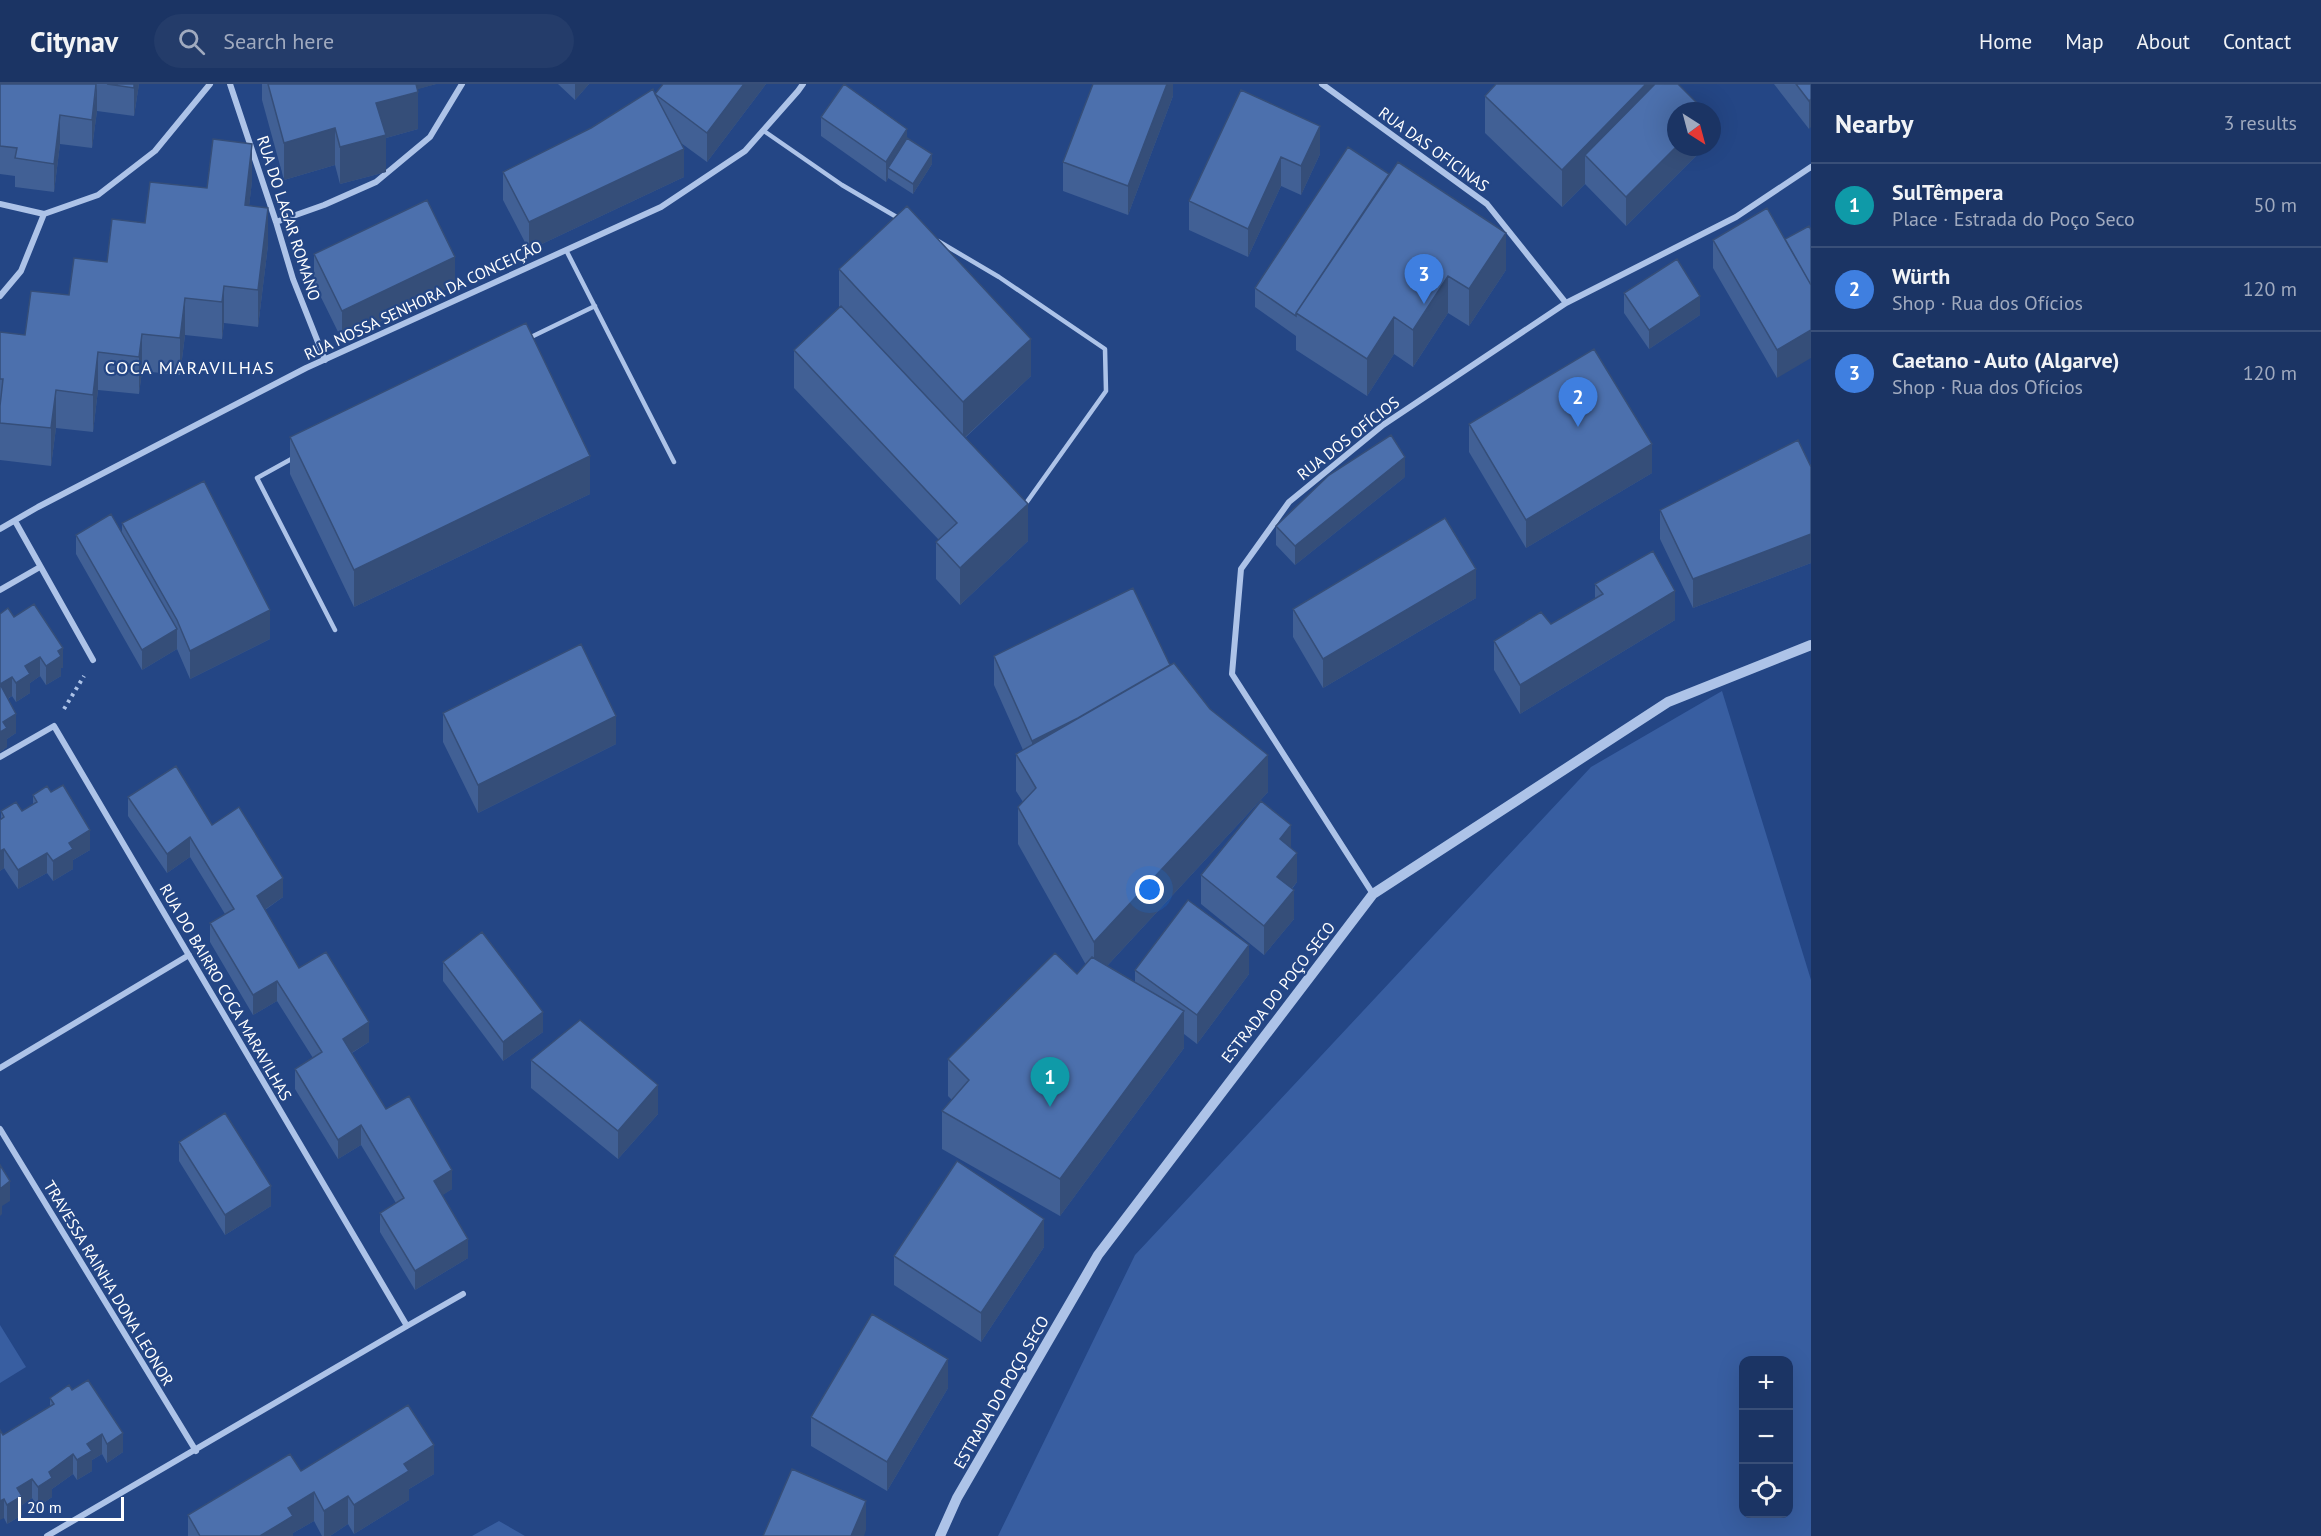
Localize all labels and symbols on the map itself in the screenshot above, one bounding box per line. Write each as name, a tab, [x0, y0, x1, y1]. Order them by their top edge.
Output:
street label: RUA DAS OFICINAS	[1375, 102, 1493, 196]
north arrow	[1667, 102, 1721, 156]
street label: RUA DO LAGAR ROMANO	[253, 133, 325, 303]
street label: RUA NOSSA SENHORA DA CONCEIÇÃO	[301, 236, 545, 364]
pin: 3	[1404, 254, 1444, 304]
district label: COCA MARAVILHAS	[105, 356, 275, 379]
pin: 2	[1558, 378, 1598, 427]
street label: RUA DOS OFÍCIOS	[1293, 392, 1403, 484]
your location	[1135, 875, 1164, 904]
street label: RUA DO BAIRRO COCA MARAVILHAS	[156, 880, 296, 1104]
street label: ESTRADA DO POÇO SECO	[1217, 917, 1339, 1066]
pin: 1	[1030, 1058, 1070, 1107]
street label: TRAVESSA RAINHA DONA LEONOR	[40, 1177, 178, 1389]
street label: ESTRADA DO POÇO SECO	[949, 1312, 1053, 1472]
scale bar	[18, 1494, 124, 1522]

